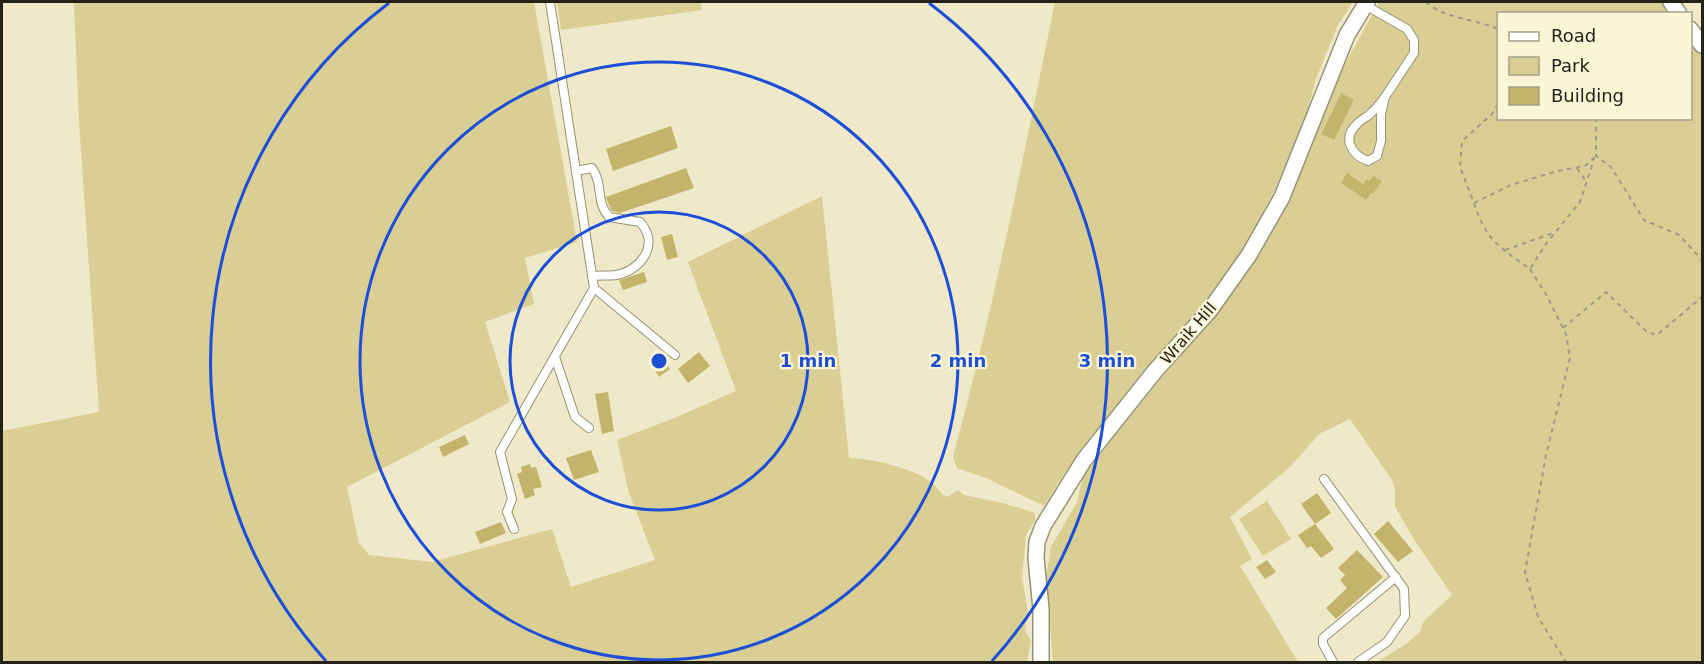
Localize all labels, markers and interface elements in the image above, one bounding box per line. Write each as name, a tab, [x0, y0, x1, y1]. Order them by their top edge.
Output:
legend	[1497, 12, 1692, 120]
text: Road	[1551, 25, 1596, 46]
text: Park	[1551, 55, 1590, 76]
text: Building	[1551, 85, 1624, 106]
street label: Wraik Hill	[1156, 299, 1220, 368]
text: 1 min	[780, 350, 836, 371]
text: 2 min	[930, 350, 986, 371]
text: 3 min	[1079, 350, 1135, 371]
centre of rings	[649, 351, 669, 371]

